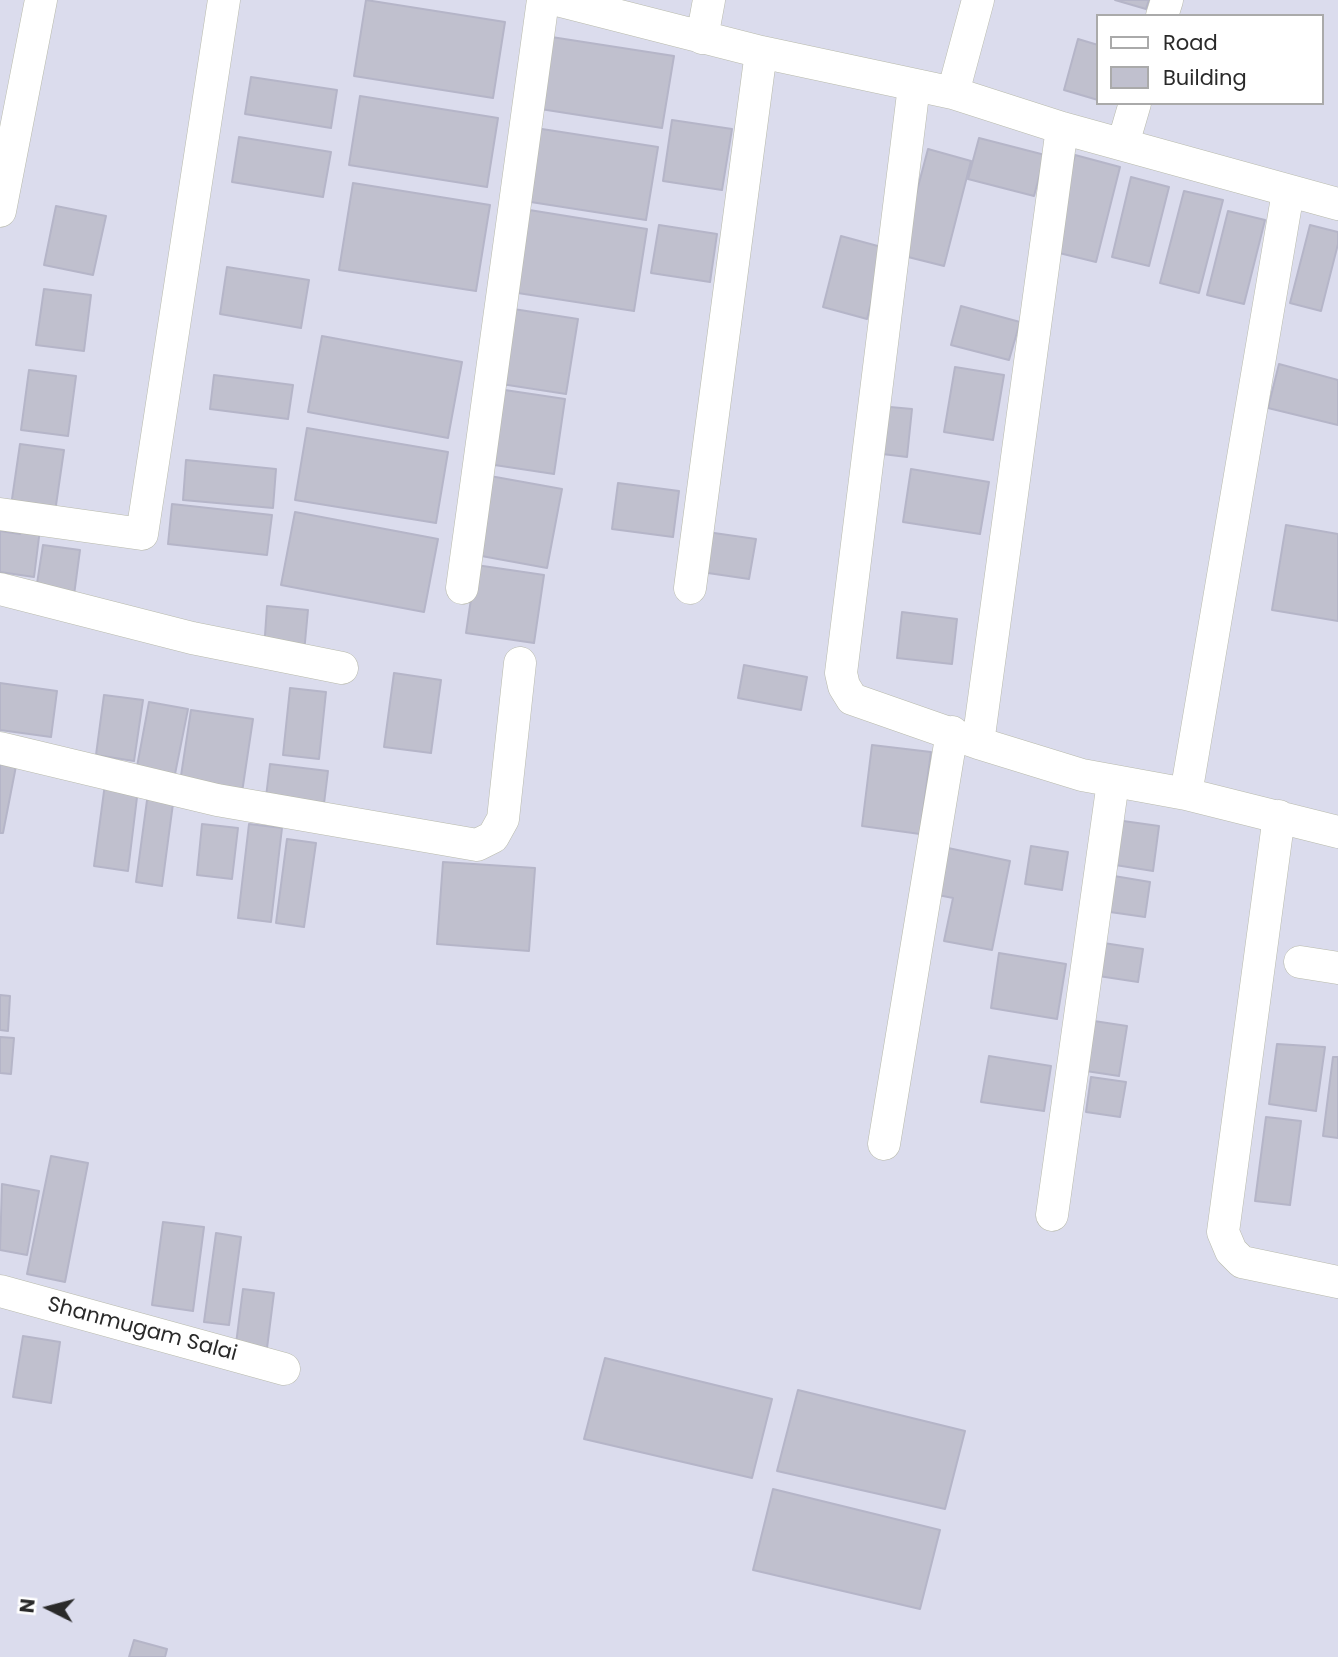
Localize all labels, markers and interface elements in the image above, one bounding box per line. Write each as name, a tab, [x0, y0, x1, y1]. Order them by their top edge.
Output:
legend	[1096, 14, 1324, 105]
text: Road	[1163, 28, 1218, 57]
text: Building	[1163, 63, 1247, 92]
street label: Shanmugam Salai	[44, 1293, 240, 1367]
north arrow	[14, 1573, 84, 1643]
text: N	[13, 1597, 42, 1614]

